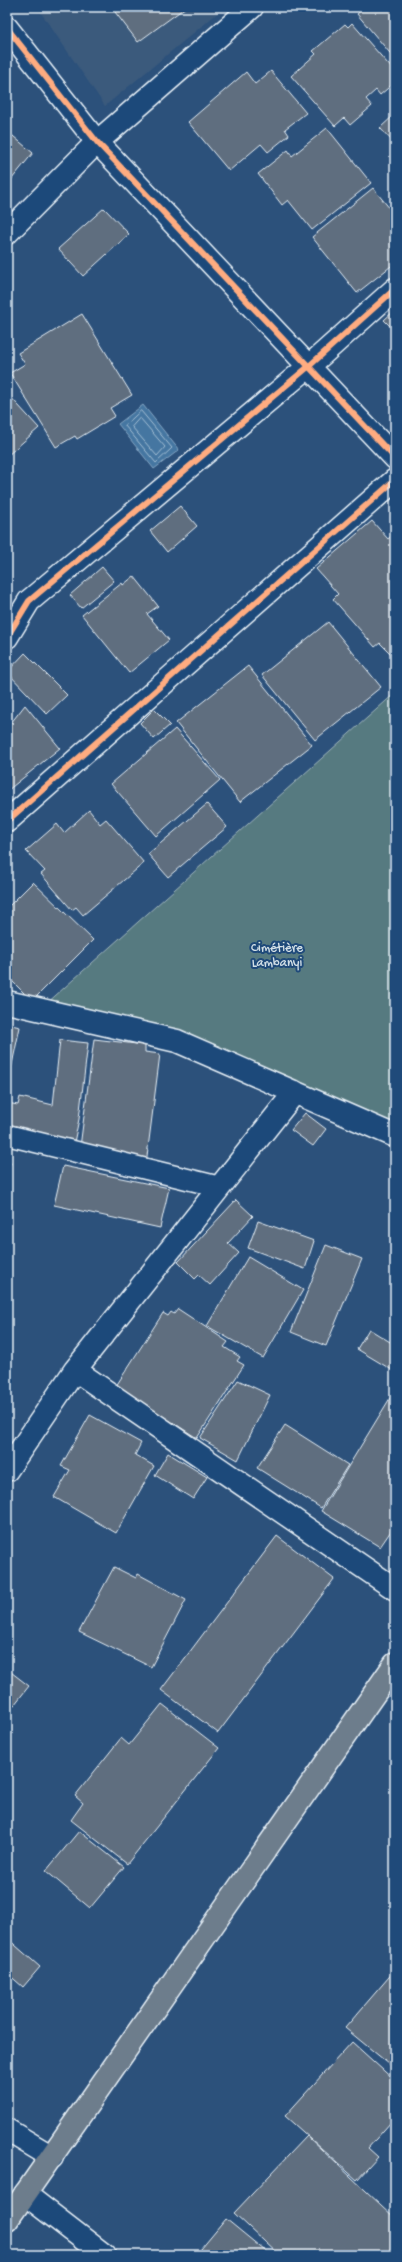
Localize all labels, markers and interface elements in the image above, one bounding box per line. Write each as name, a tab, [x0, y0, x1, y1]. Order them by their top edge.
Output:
park label: Cimétière Lambanyi	[251, 941, 303, 971]

